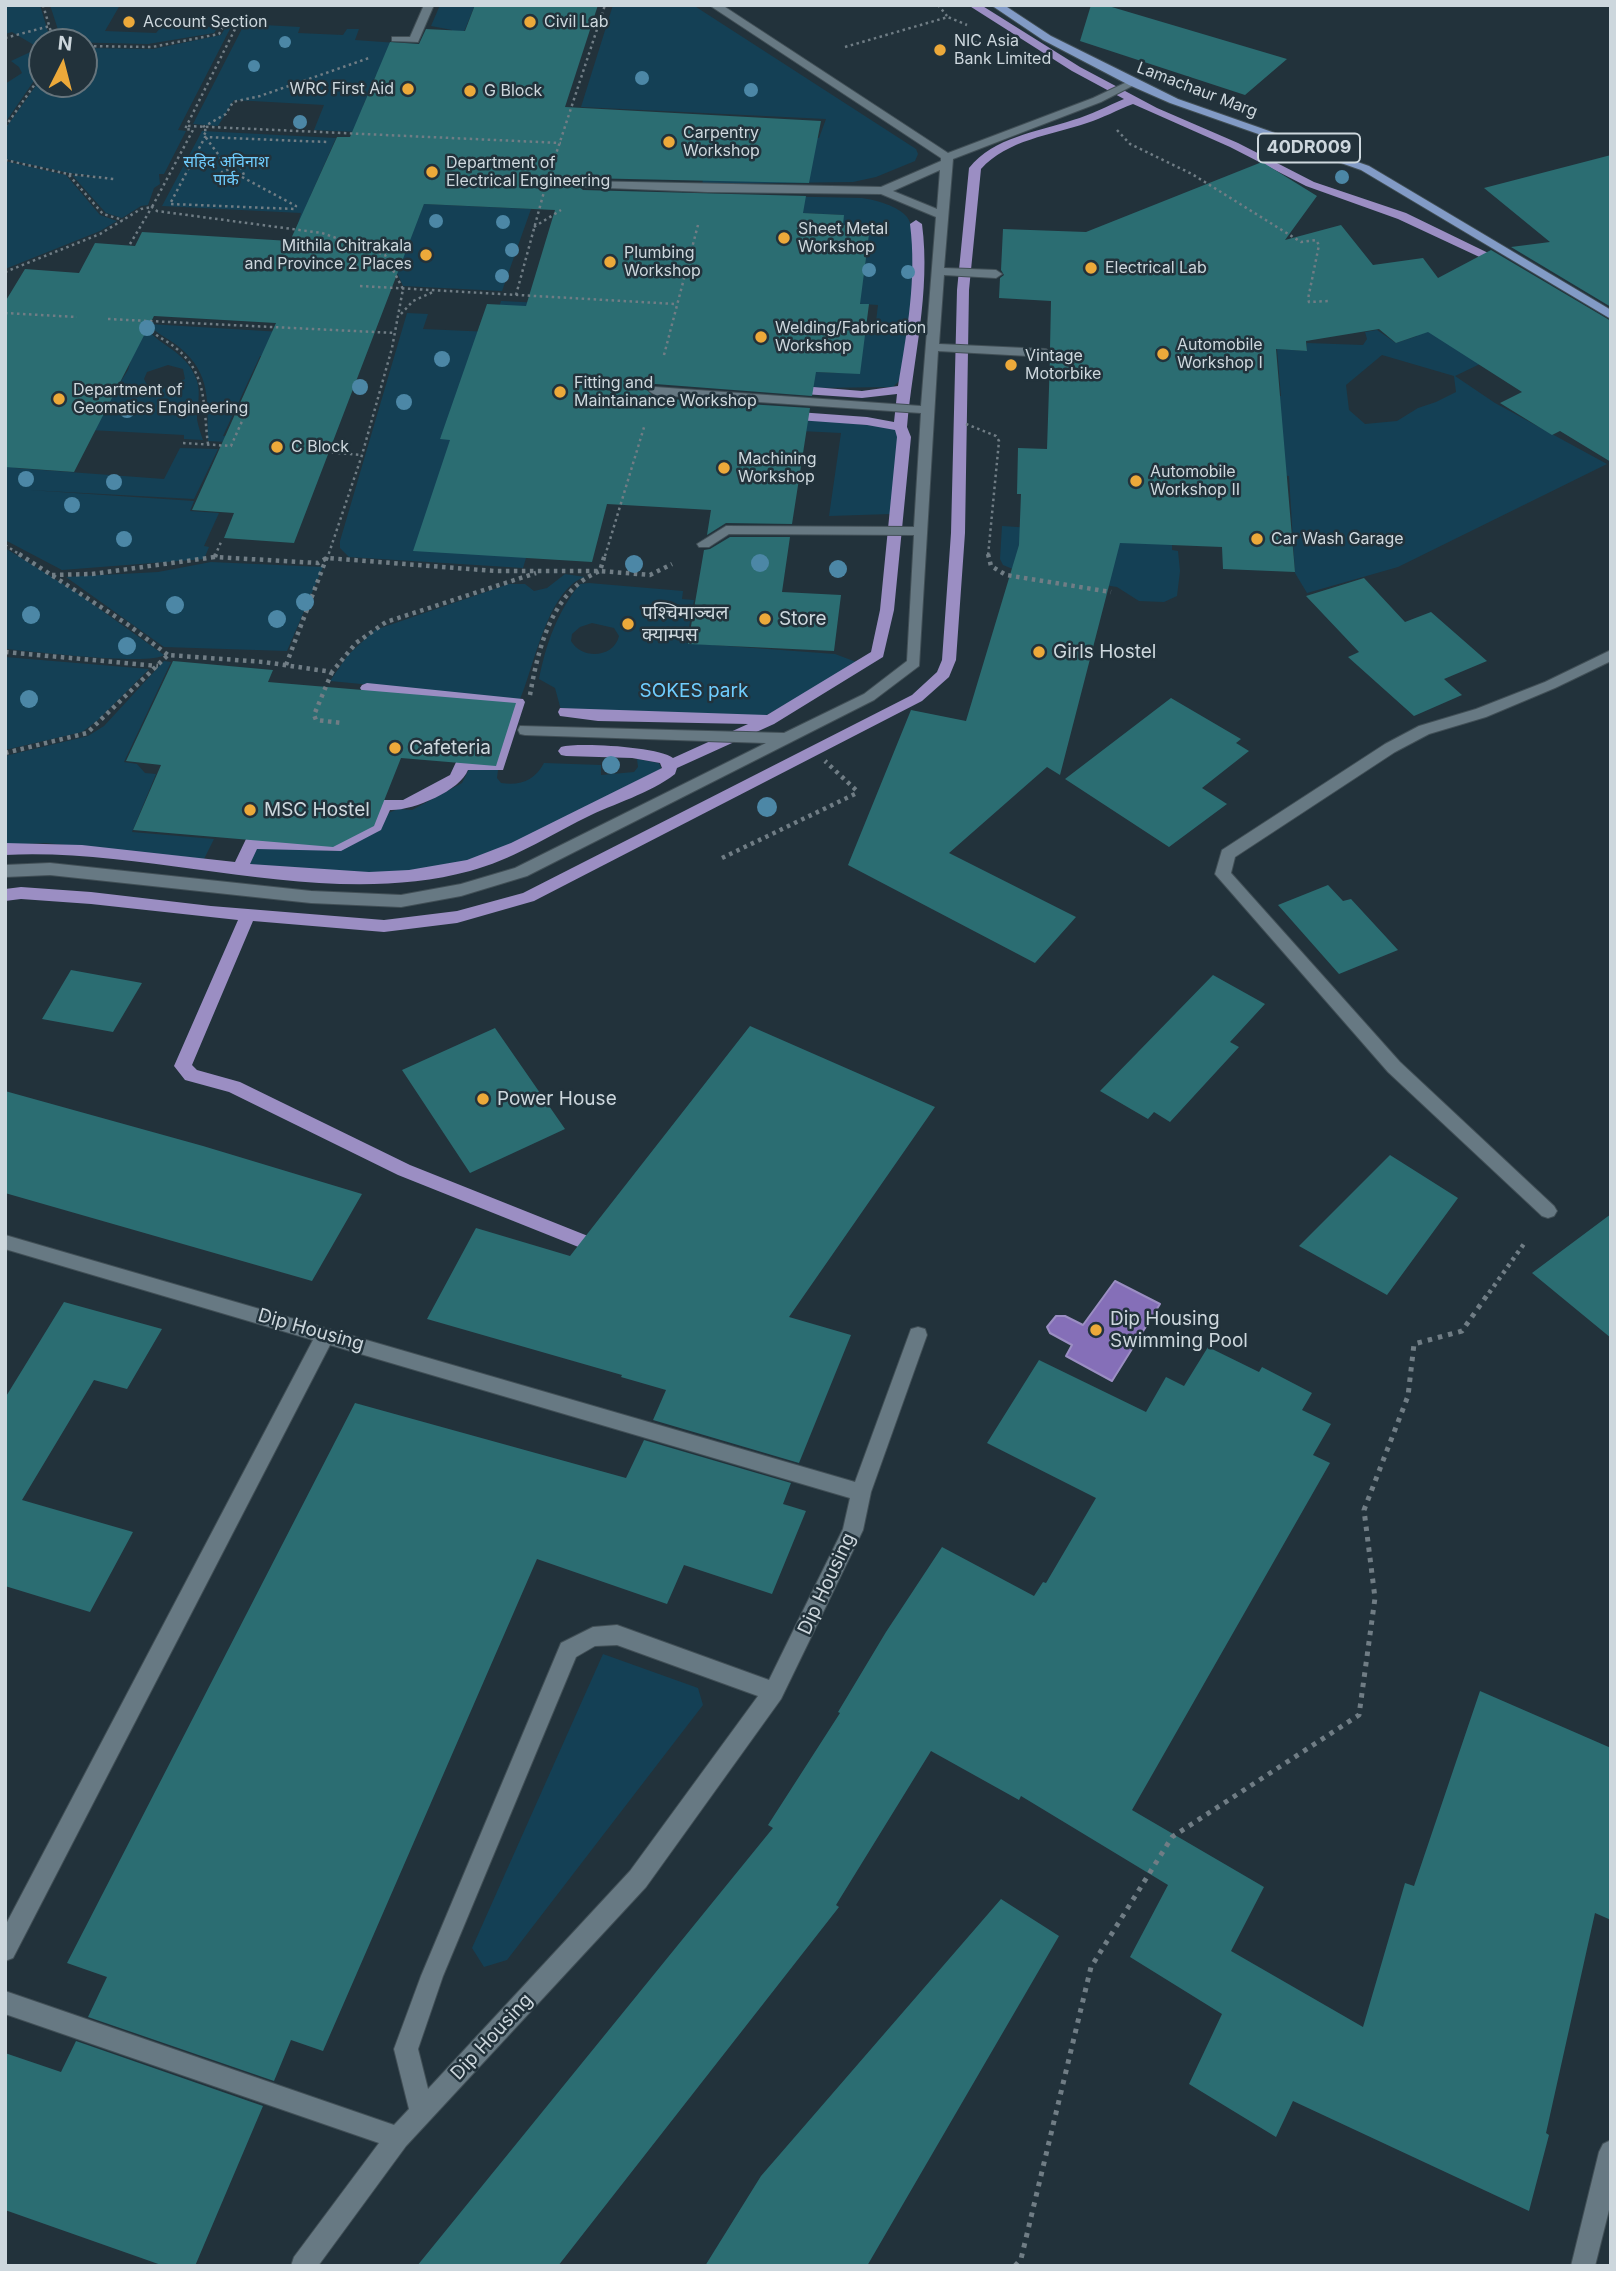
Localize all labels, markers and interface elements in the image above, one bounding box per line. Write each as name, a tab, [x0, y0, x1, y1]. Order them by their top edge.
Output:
place label: Account Section	[143, 12, 267, 32]
place label: Civil Lab	[544, 12, 609, 32]
marker: Account Section	[121, 14, 137, 30]
marker: Civil Lab	[522, 14, 538, 30]
north arrow	[28, 28, 98, 98]
text: N	[57, 31, 73, 56]
place label: NIC Asia Bank Limited	[954, 31, 1051, 69]
marker: NIC Asia Bank Limited	[932, 42, 948, 58]
street label: Lamachaur Marg	[1134, 58, 1260, 122]
place label: WRC First Aid	[289, 79, 394, 99]
marker: WRC First Aid	[400, 81, 416, 97]
place label: G Block	[484, 81, 542, 101]
marker: G Block	[462, 83, 478, 99]
place label: Carpentry Workshop	[683, 123, 760, 161]
marker: Carpentry Workshop	[661, 134, 677, 150]
road number: 40DR009	[1258, 134, 1360, 162]
park label: सहिद अविनाश पार्क	[183, 152, 269, 190]
place label: Department of Electrical Engineering	[446, 153, 610, 191]
marker: Department of Electrical Engineering	[424, 164, 440, 180]
place label: Sheet Metal Workshop	[798, 219, 888, 257]
marker: Sheet Metal Workshop	[776, 230, 792, 246]
place label: Mithila Chitrakala and Province 2 Places	[244, 236, 412, 274]
place label: Plumbing Workshop	[624, 243, 701, 281]
marker: Mithila Chitrakala and Province 2 Places	[418, 247, 434, 263]
marker: Plumbing Workshop	[602, 254, 618, 270]
place label: Electrical Lab	[1105, 258, 1207, 278]
marker: Electrical Lab	[1083, 260, 1099, 276]
place label: Welding/Fabrication Workshop	[775, 318, 926, 356]
marker: Welding/Fabrication Workshop	[753, 329, 769, 345]
place label: Automobile Workshop I	[1177, 335, 1263, 373]
place label: Vintage Motorbike	[1025, 346, 1101, 384]
marker: Automobile Workshop I	[1155, 346, 1171, 362]
marker: Vintage Motorbike	[1003, 357, 1019, 373]
place label: Fitting and Maintainance Workshop	[574, 373, 757, 411]
place label: Department of Geomatics Engineering	[73, 380, 248, 418]
marker: Fitting and Maintainance Workshop	[552, 384, 568, 400]
marker: Department of Geomatics Engineering	[51, 391, 67, 407]
place label: C Block	[291, 437, 349, 457]
marker: C Block	[269, 439, 285, 455]
place label: Machining Workshop	[738, 449, 817, 487]
marker: Machining Workshop	[716, 460, 732, 476]
place label: Automobile Workshop II	[1150, 462, 1240, 500]
marker: Automobile Workshop II	[1128, 473, 1144, 489]
place label: Car Wash Garage	[1271, 529, 1404, 549]
marker: Car Wash Garage	[1249, 531, 1265, 547]
place label: पश्‍चिमाञ्‍चल क्याम्पस	[642, 602, 728, 646]
place label: Store	[779, 608, 827, 630]
marker: Store	[757, 611, 773, 627]
marker: पश्‍चिमाञ्‍चल क्याम्पस	[620, 616, 636, 632]
place label: Girls Hostel	[1053, 641, 1156, 663]
marker: Girls Hostel	[1031, 644, 1047, 660]
park label: SOKES park	[640, 680, 748, 702]
place label: Cafeteria	[409, 737, 491, 759]
marker: Cafeteria	[387, 740, 403, 756]
place label: MSC Hostel	[264, 799, 370, 821]
marker: MSC Hostel	[242, 802, 258, 818]
place label: Power House	[497, 1088, 617, 1110]
marker: Power House	[475, 1091, 491, 1107]
street label: Dip Housing	[255, 1304, 367, 1356]
place label: Dip Housing Swimming Pool	[1110, 1308, 1248, 1352]
marker: Dip Housing Swimming Pool	[1088, 1322, 1104, 1338]
street label: Dip Housing	[794, 1530, 860, 1638]
street label: Dip Housing	[446, 1989, 538, 2085]

